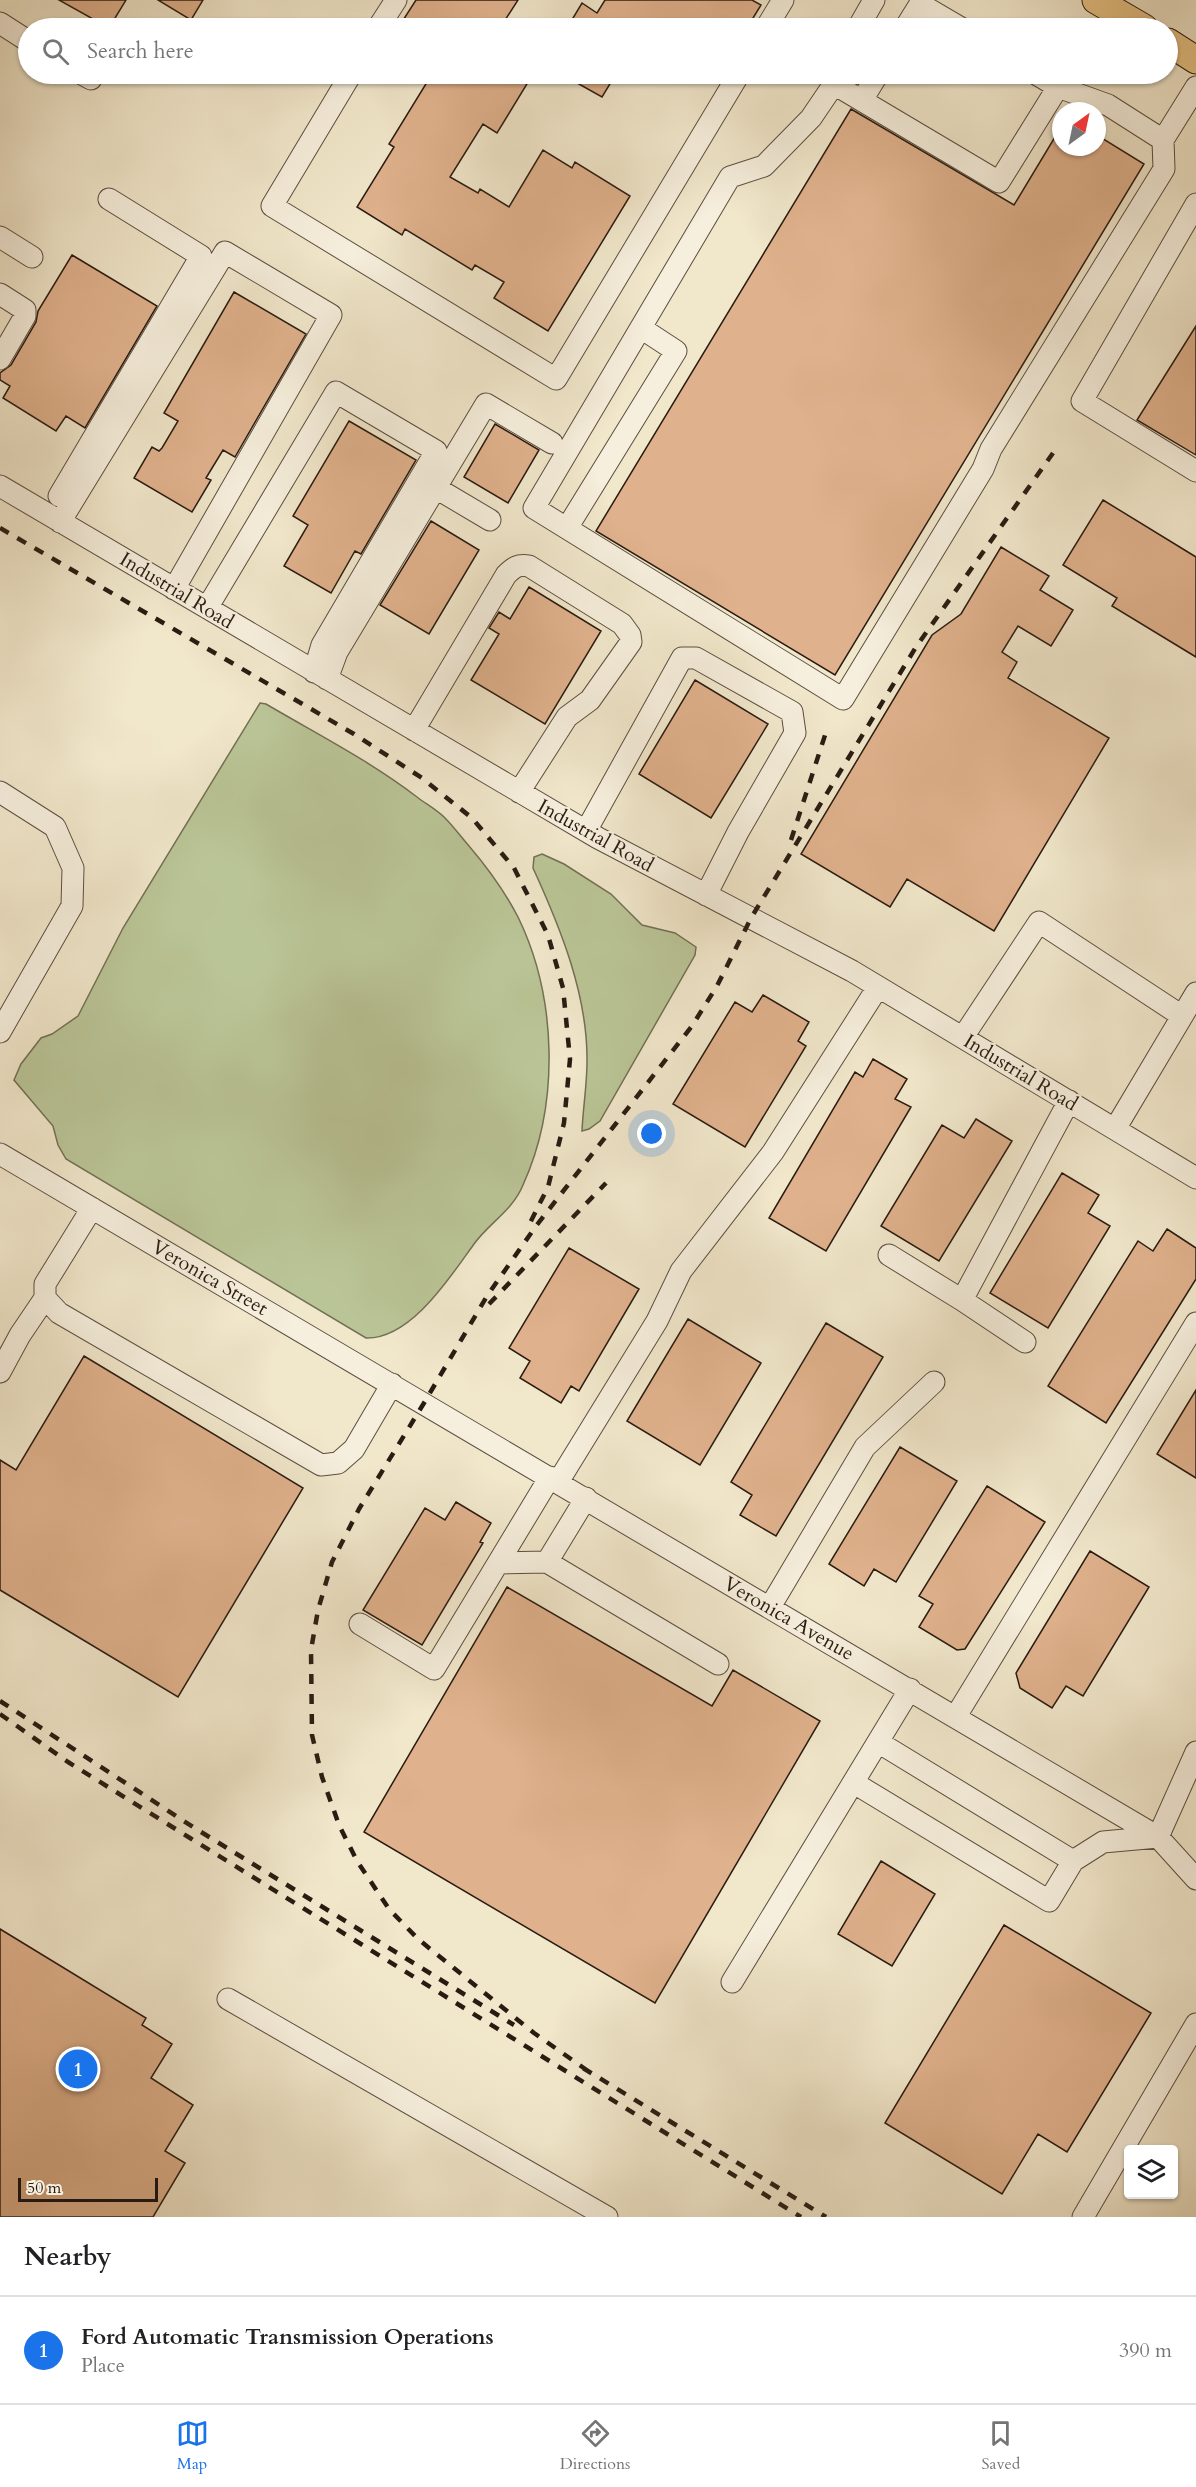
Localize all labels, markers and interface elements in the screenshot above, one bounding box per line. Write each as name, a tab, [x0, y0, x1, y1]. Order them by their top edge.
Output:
search box	[18, 18, 1178, 84]
icon: search	[39, 35, 72, 68]
text: Search here	[87, 36, 194, 66]
north arrow	[1052, 102, 1106, 156]
street label: Industrial Road	[115, 546, 239, 635]
street label: Industrial Road	[533, 792, 659, 879]
street label: Industrial Road	[959, 1028, 1083, 1117]
your location	[637, 1119, 666, 1148]
street label: Veronica Street	[147, 1233, 273, 1322]
street label: Veronica Avenue	[718, 1570, 859, 1667]
pin: 1	[58, 2046, 98, 2092]
map controls	[1124, 2145, 1178, 2199]
button: layers	[1124, 2145, 1178, 2199]
scale bar	[18, 2175, 158, 2202]
text: 50 m	[27, 2177, 61, 2199]
text: Nearby	[24, 2239, 112, 2274]
text: Ford Automatic Transmission Operations	[81, 2322, 494, 2352]
text: 1	[38, 2337, 49, 2364]
text: 390 m	[1119, 2337, 1172, 2364]
text: Place	[81, 2352, 125, 2379]
tab: Map	[176, 2417, 209, 2475]
tab: Directions	[560, 2417, 630, 2475]
tab: Saved	[982, 2417, 1020, 2475]

